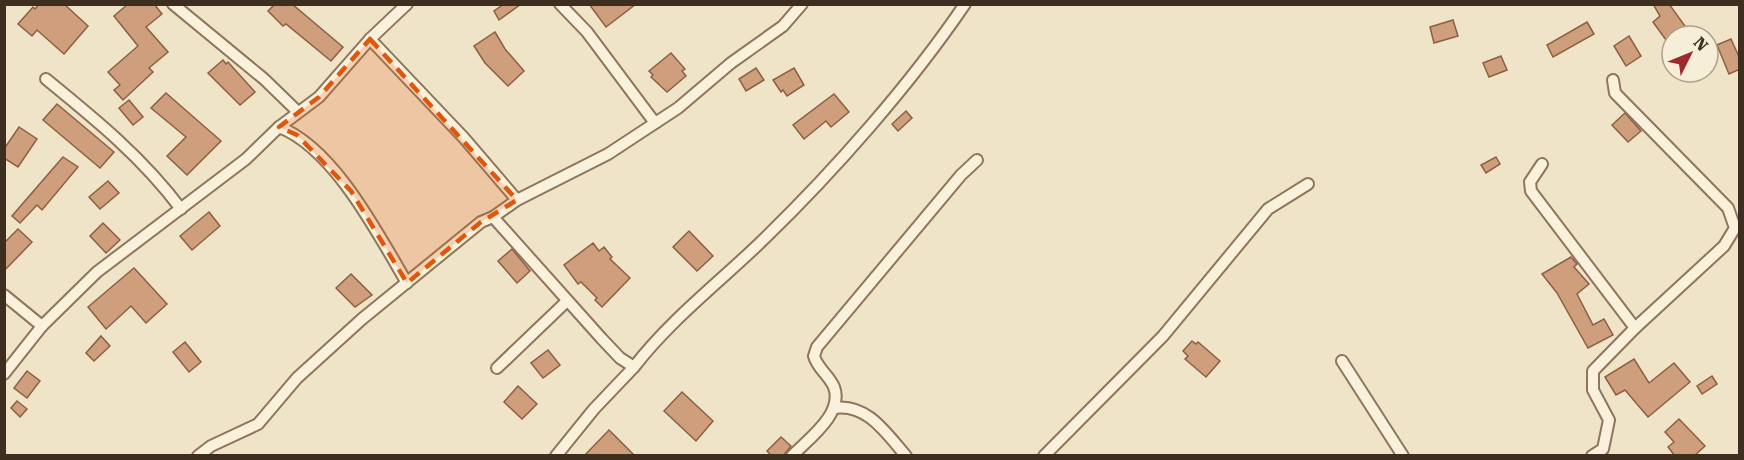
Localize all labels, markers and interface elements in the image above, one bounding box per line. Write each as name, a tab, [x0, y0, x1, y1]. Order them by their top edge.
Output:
north arrow	[1660, 24, 1720, 84]
text: N	[1689, 33, 1712, 55]

